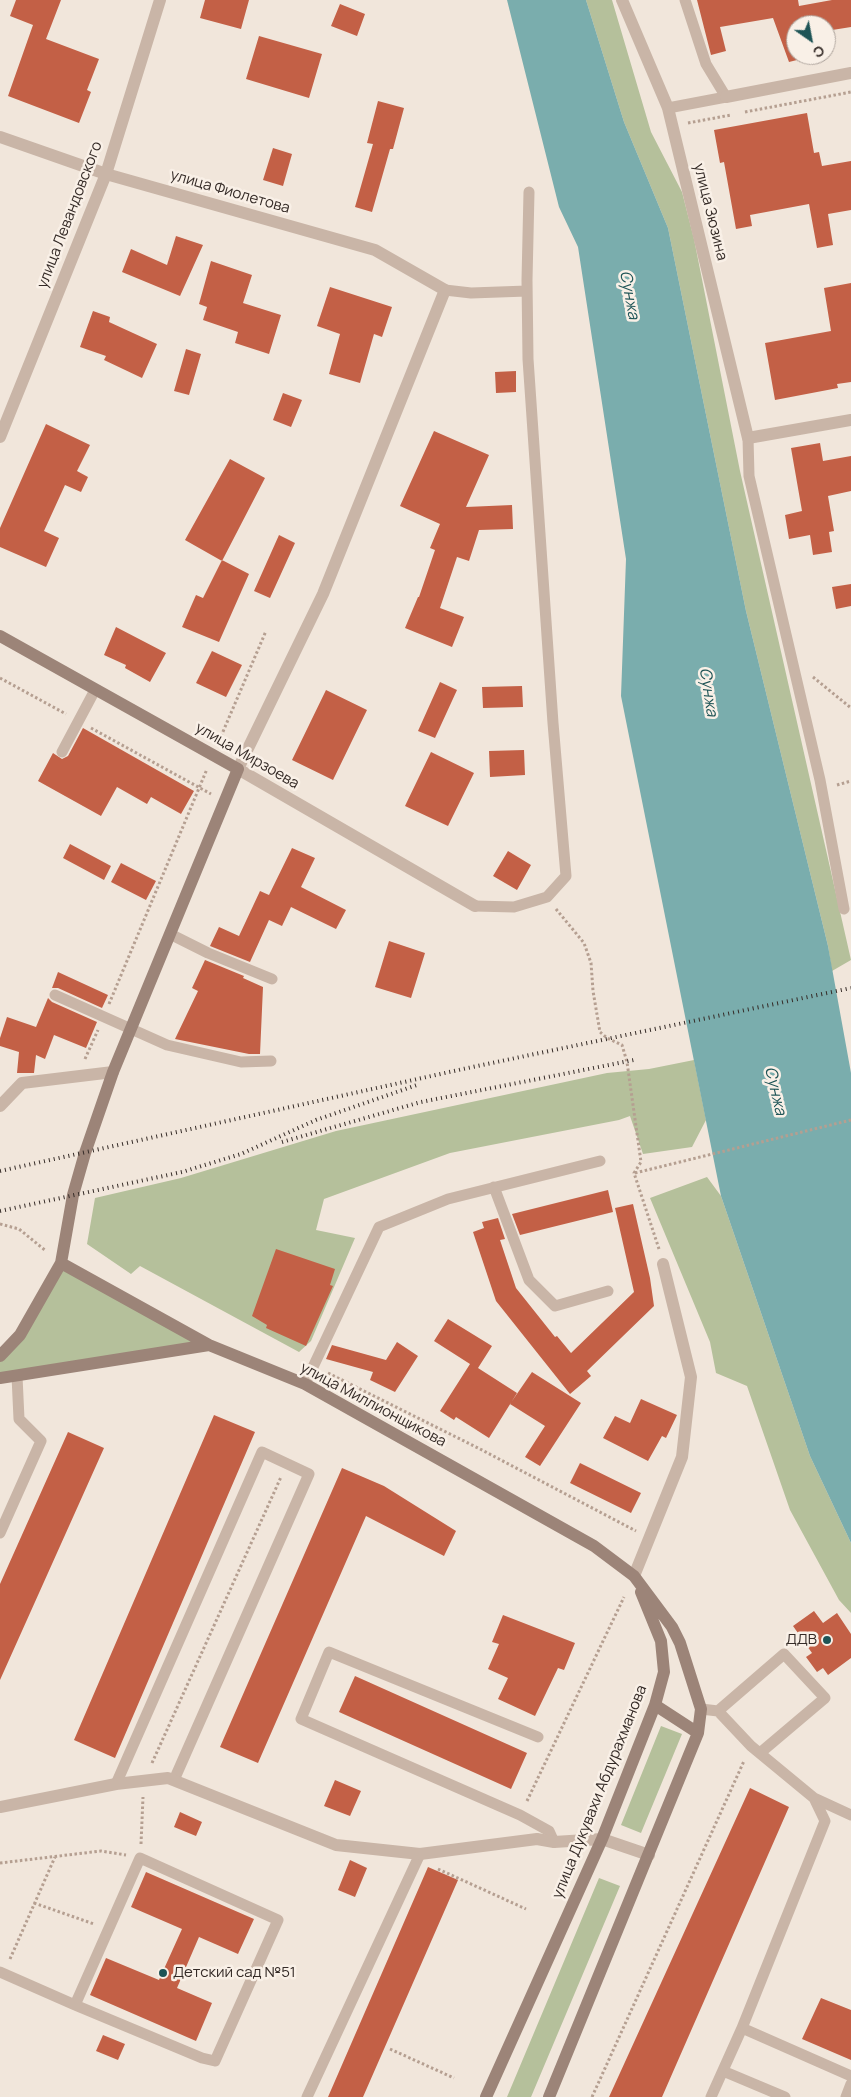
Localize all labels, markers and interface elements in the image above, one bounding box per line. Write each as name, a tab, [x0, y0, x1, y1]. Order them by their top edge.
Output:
north arrow	[786, 15, 836, 65]
text: С	[809, 41, 828, 63]
street label: улица Левандовского	[34, 139, 106, 291]
street label: улица Зюзина	[689, 162, 731, 262]
street label: улица Фиолетова	[168, 166, 292, 218]
water label: Сунжа	[615, 269, 643, 321]
water label: Сунжа	[695, 666, 721, 718]
street label: улица Мирзоева	[192, 719, 302, 793]
water label: Сунжа	[760, 1065, 790, 1117]
street label: улица Миллионщикова	[297, 1359, 449, 1451]
place label: ДДВ	[786, 1631, 817, 1649]
marker: ДДВ	[821, 1634, 833, 1646]
street label: улица Дукувахи Абдурахманова	[549, 1683, 651, 1901]
place label: Детский сад №51	[173, 1964, 296, 1982]
marker: Детский сад №51	[157, 1967, 169, 1979]

